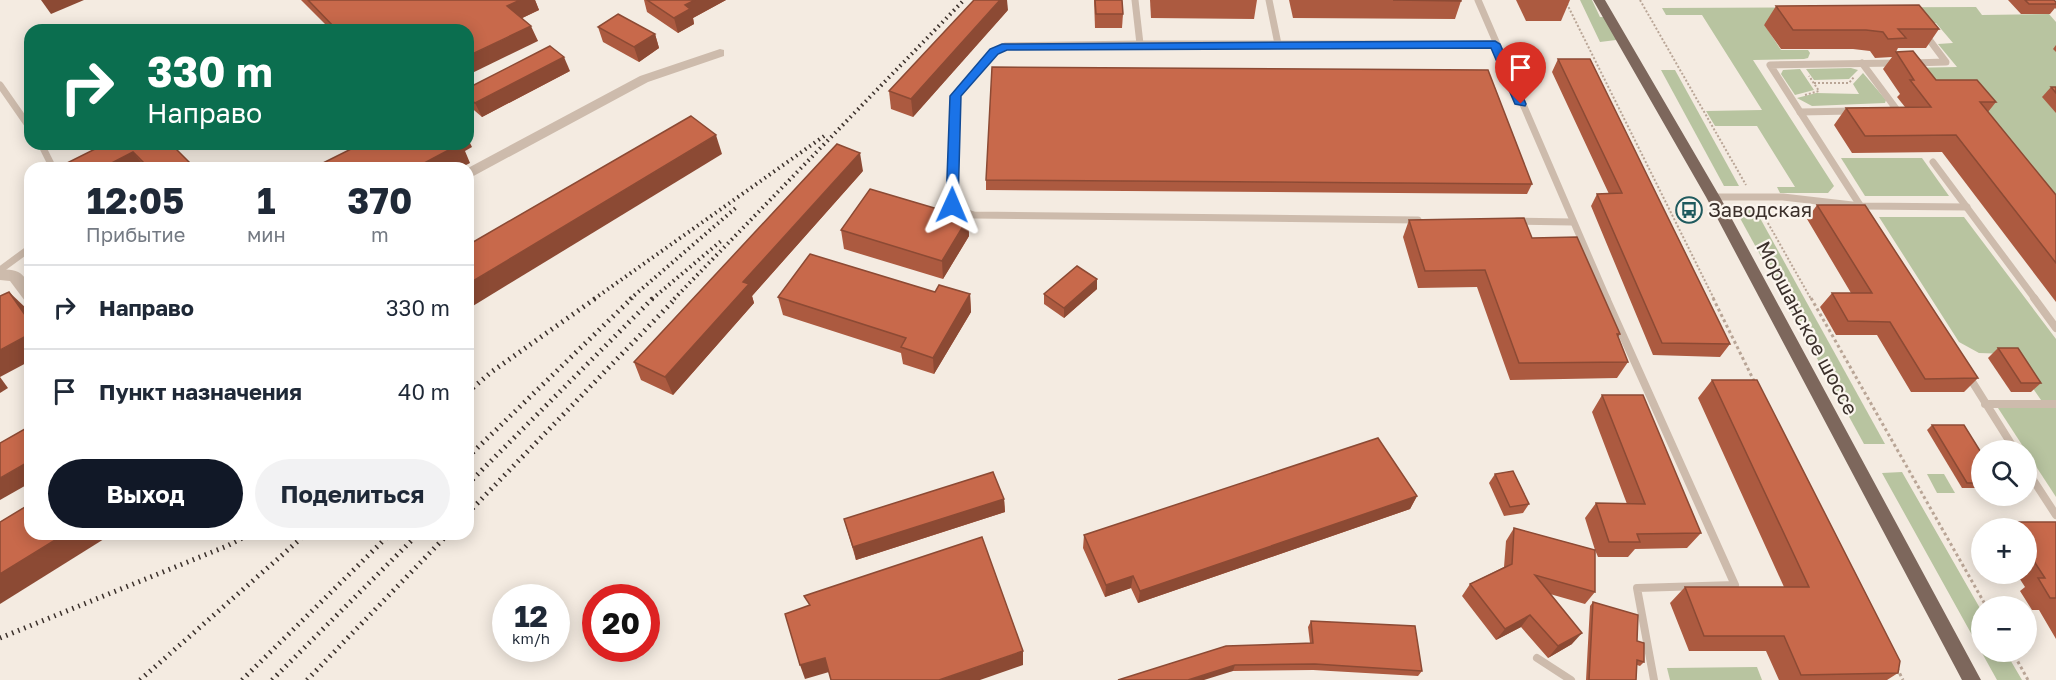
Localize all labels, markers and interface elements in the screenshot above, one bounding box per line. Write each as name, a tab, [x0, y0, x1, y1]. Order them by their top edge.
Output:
pin	[1495, 42, 1546, 104]
text: 330 m	[147, 46, 273, 96]
icon: right	[48, 48, 126, 126]
icon: arrive	[1504, 51, 1537, 84]
text: Направо	[147, 97, 262, 129]
position arrow	[920, 173, 984, 237]
text: 12:05	[87, 179, 184, 222]
text: 1	[257, 179, 276, 222]
text: 370	[347, 179, 412, 222]
bus stop icon: Заводская	[1674, 195, 1704, 225]
place label: Заводская	[1708, 197, 1812, 221]
text: Прибытие	[86, 222, 185, 246]
text: мин	[247, 222, 286, 246]
text: m	[371, 222, 389, 246]
street label: Моршанское шоссе	[1752, 237, 1864, 419]
icon: right	[48, 291, 81, 324]
text: Направо	[99, 294, 194, 321]
text: 330 m	[386, 294, 450, 321]
icon: arrive	[48, 375, 81, 408]
text: Пункт назначения	[99, 378, 302, 405]
text: 40 m	[398, 378, 450, 405]
map controls	[1971, 440, 2037, 662]
button: search	[1971, 440, 2037, 506]
button: Выход	[48, 459, 243, 528]
button: Поделиться	[255, 459, 450, 528]
button: +	[1971, 518, 2037, 584]
speed limit sign: 20	[582, 584, 660, 662]
button: −	[1971, 596, 2037, 662]
text: 12	[514, 598, 548, 634]
text: km/h	[512, 629, 550, 647]

